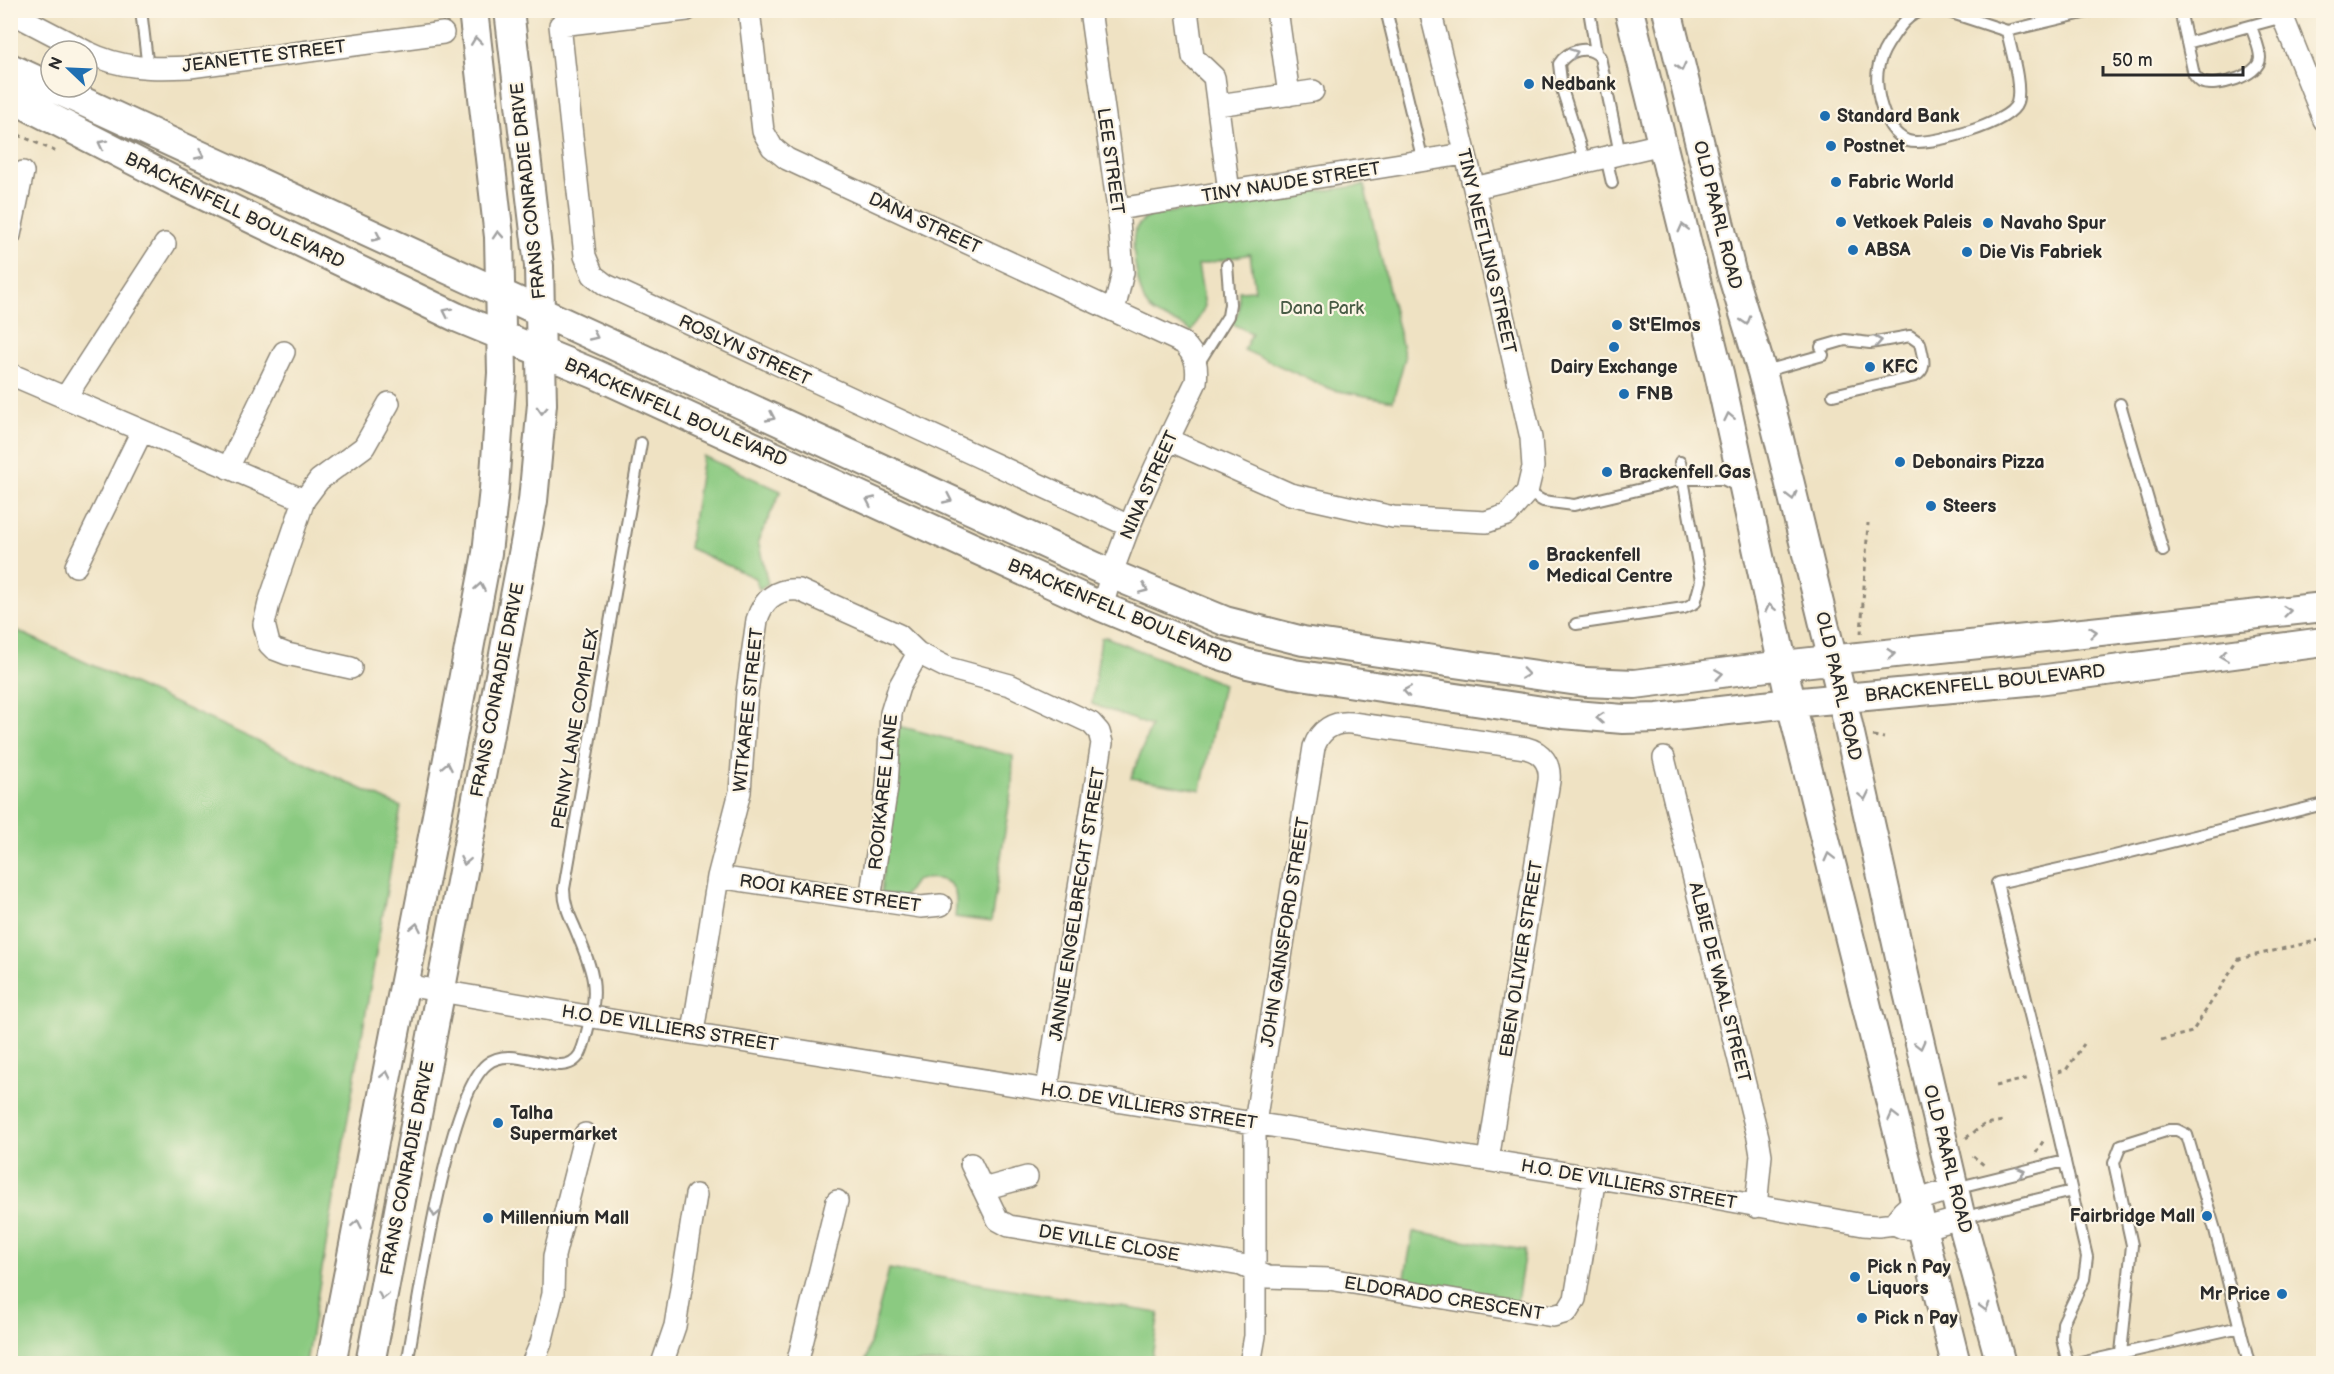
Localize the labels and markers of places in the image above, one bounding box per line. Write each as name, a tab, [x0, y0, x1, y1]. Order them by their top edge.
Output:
place label: Nedbank	[1541, 74, 1616, 95]
marker: Nedbank	[1522, 77, 1536, 91]
place label: Standard Bank	[1837, 106, 1960, 127]
marker: Standard Bank	[1818, 109, 1832, 123]
place label: Postnet	[1843, 136, 1905, 157]
marker: Postnet	[1824, 139, 1838, 153]
place label: Fabric World	[1848, 172, 1954, 193]
marker: Fabric World	[1829, 175, 1843, 189]
place label: Vetkoek Paleis	[1853, 212, 1972, 233]
place label: Navaho Spur	[2000, 213, 2107, 234]
marker: Vetkoek Paleis	[1834, 215, 1848, 229]
marker: Navaho Spur	[1981, 216, 1995, 230]
place label: ABSA	[1864, 240, 1912, 261]
place label: Die Vis Fabriek	[1979, 242, 2102, 263]
marker: ABSA	[1846, 243, 1860, 257]
marker: Die Vis Fabriek	[1960, 245, 1974, 259]
place label: St'Elmos	[1629, 315, 1701, 336]
marker: St'Elmos	[1610, 318, 1624, 332]
marker: Dairy Exchange	[1607, 340, 1621, 354]
place label: Dairy Exchange	[1550, 357, 1678, 378]
place label: KFC	[1882, 357, 1918, 378]
marker: KFC	[1863, 360, 1877, 374]
place label: FNB	[1636, 384, 1673, 405]
marker: FNB	[1617, 387, 1631, 401]
place label: Debonairs Pizza	[1912, 452, 2045, 473]
marker: Debonairs Pizza	[1893, 455, 1907, 469]
place label: Brackenfell Gas	[1619, 462, 1751, 483]
marker: Brackenfell Gas	[1600, 465, 1614, 479]
place label: Steers	[1943, 496, 1997, 517]
marker: Steers	[1924, 499, 1938, 513]
place label: Brackenfell Medical Centre	[1546, 545, 1673, 587]
marker: Brackenfell Medical Centre	[1527, 558, 1541, 572]
place label: Talha Supermarket	[510, 1103, 617, 1145]
marker: Talha Supermarket	[491, 1116, 505, 1130]
place label: Fairbridge Mall	[2070, 1206, 2195, 1227]
place label: Millennium Mall	[500, 1208, 629, 1229]
marker: Fairbridge Mall	[2200, 1209, 2214, 1223]
marker: Millennium Mall	[481, 1211, 495, 1225]
place label: Pick n Pay Liquors	[1867, 1257, 1952, 1299]
marker: Pick n Pay Liquors	[1848, 1270, 1862, 1284]
place label: Mr Price	[2199, 1284, 2270, 1305]
marker: Mr Price	[2275, 1287, 2289, 1301]
place label: Pick n Pay	[1874, 1308, 1959, 1329]
marker: Pick n Pay	[1855, 1311, 1869, 1325]

